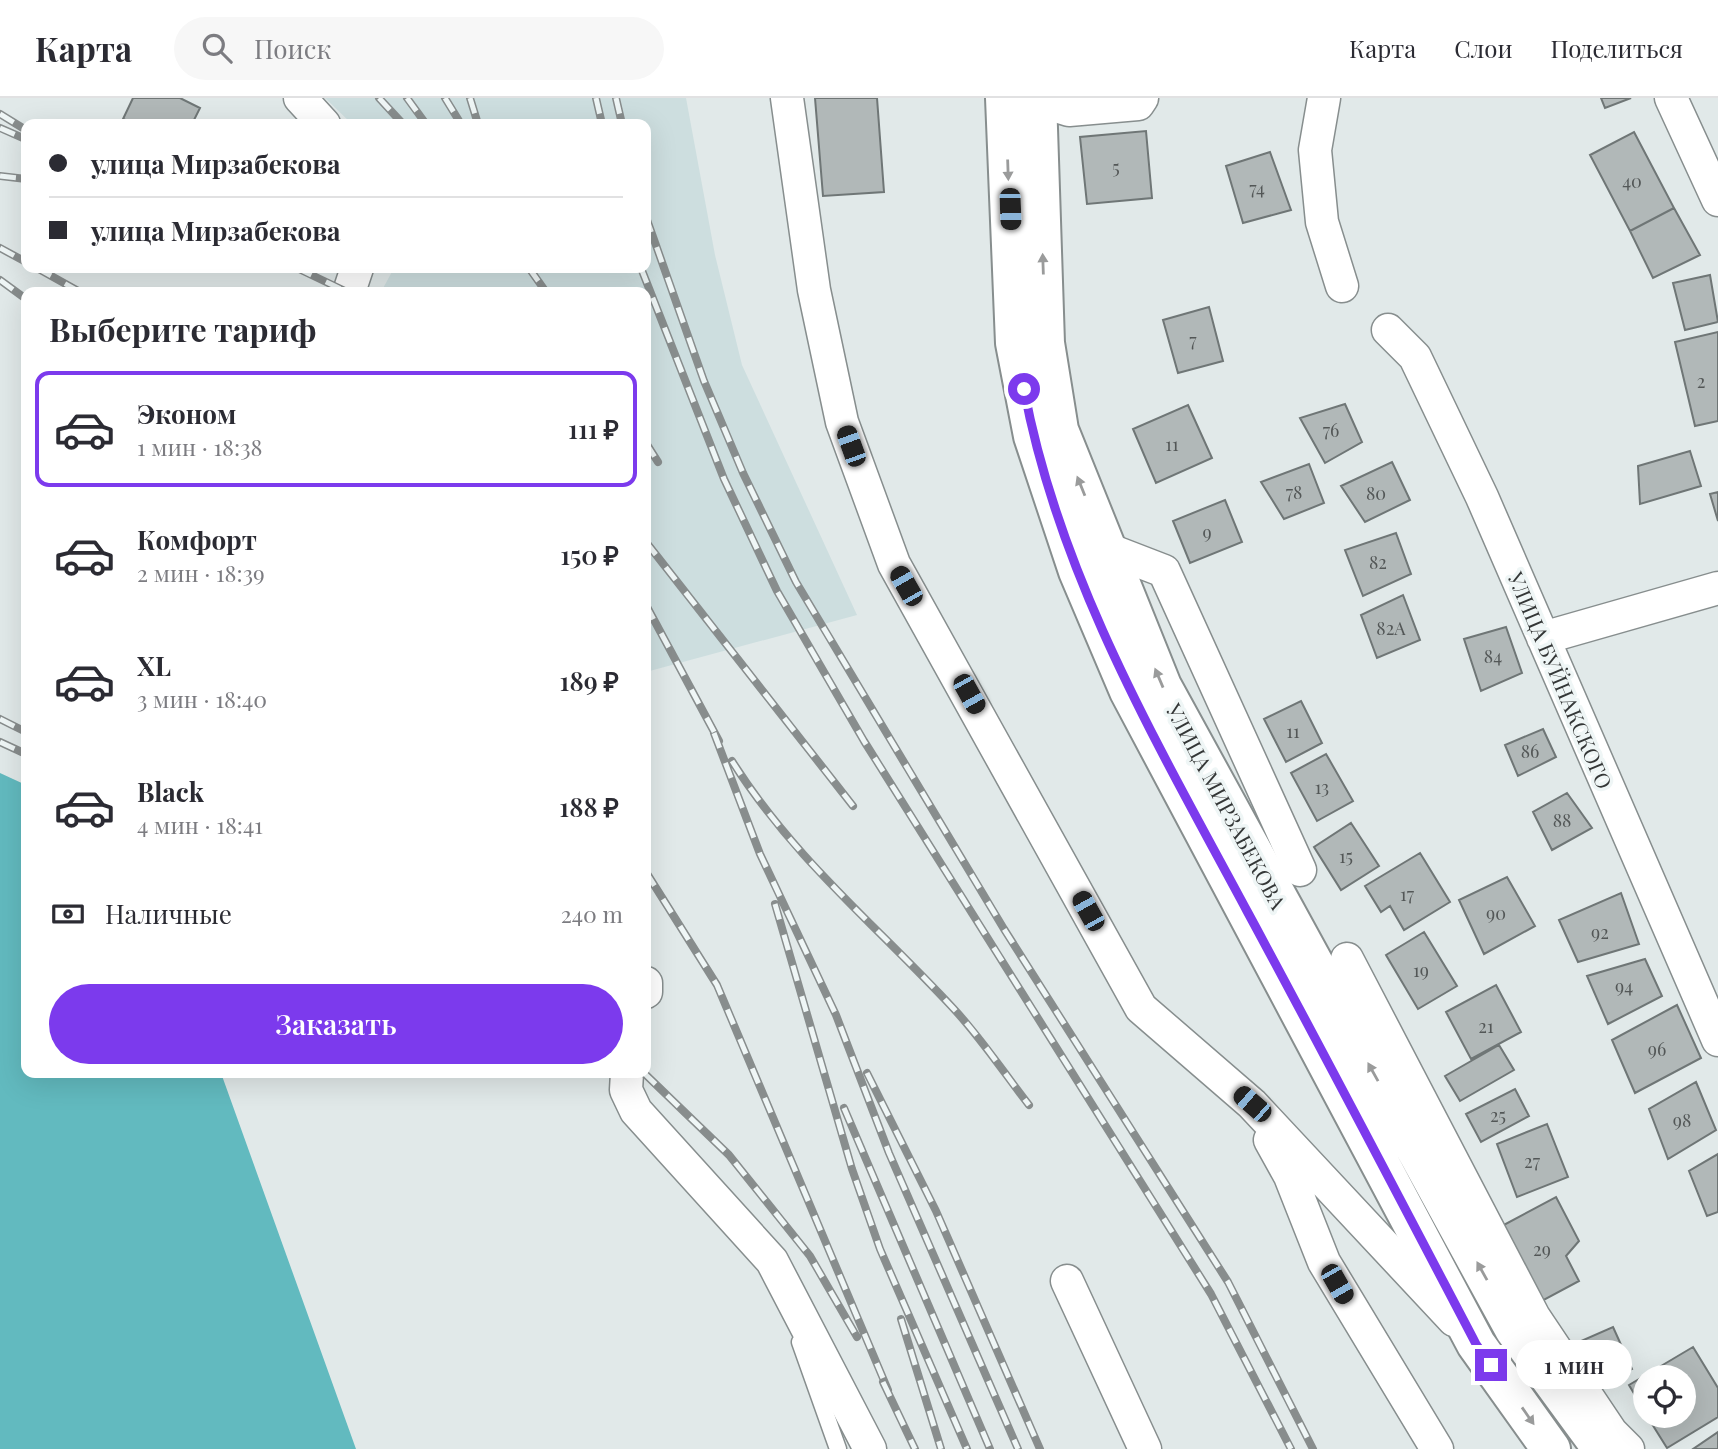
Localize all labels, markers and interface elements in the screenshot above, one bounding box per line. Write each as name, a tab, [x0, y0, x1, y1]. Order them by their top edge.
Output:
search box	[174, 17, 664, 80]
text: Карта	[35, 26, 132, 70]
icon: search	[198, 29, 236, 67]
text: Поиск	[254, 31, 331, 66]
text: Карта	[1349, 32, 1416, 64]
text: Слои	[1454, 32, 1513, 64]
text: Поделиться	[1551, 32, 1683, 64]
text: улица Мирзабекова	[91, 146, 341, 181]
house number: 5	[1112, 155, 1120, 179]
one-way arrow	[1003, 160, 1014, 182]
house number: 40	[1622, 169, 1642, 193]
house number: 74	[1249, 176, 1265, 200]
car	[999, 188, 1022, 230]
text: улица Мирзабекова	[91, 213, 341, 248]
one-way arrow	[1037, 253, 1048, 275]
text: Выберите тариф	[49, 307, 316, 350]
house number: 7	[1189, 328, 1197, 352]
house number: 2	[1697, 369, 1705, 393]
route start	[1008, 373, 1040, 405]
text: Эконом	[137, 396, 236, 431]
icon: car	[53, 398, 116, 461]
text: 111 ₽	[568, 411, 619, 446]
house number: 76	[1323, 418, 1339, 442]
car	[834, 423, 869, 469]
text: 1 мин · 18:38	[137, 431, 262, 462]
house number: 11	[1165, 432, 1179, 456]
one-way arrow	[1076, 475, 1087, 496]
house number: 78	[1286, 480, 1302, 504]
house number: 80	[1366, 481, 1386, 505]
house number: 9	[1202, 520, 1212, 544]
text: Комфорт	[137, 522, 257, 557]
icon: car	[53, 524, 116, 587]
text: 150 ₽	[560, 537, 619, 572]
house number: 82	[1369, 550, 1387, 574]
text: 2 мин · 18:39	[137, 557, 265, 588]
car	[887, 563, 926, 609]
street label: УЛИЦА БУЙНАКСКОГО	[1502, 566, 1619, 793]
house number: 82А	[1376, 616, 1406, 640]
house number: 84	[1484, 644, 1502, 668]
text: XL	[137, 648, 171, 683]
icon: car	[53, 650, 116, 713]
text: 189 ₽	[560, 663, 619, 698]
one-way arrow	[1153, 668, 1165, 688]
car	[950, 671, 989, 717]
text: 3 мин · 18:40	[137, 683, 267, 714]
street label: УЛИЦА МИРЗАБЕКОВА	[1160, 697, 1294, 915]
house number: 11	[1286, 719, 1300, 743]
house number: 86	[1521, 739, 1539, 763]
text: Black	[137, 774, 204, 809]
house number: 13	[1315, 775, 1329, 799]
icon: car	[53, 776, 116, 839]
text: 188 ₽	[559, 789, 619, 824]
house number: 88	[1553, 808, 1571, 832]
text: 4 мин · 18:41	[137, 809, 263, 840]
house number: 15	[1339, 844, 1353, 868]
house number: 17	[1400, 882, 1415, 906]
car	[1069, 888, 1108, 934]
icon: cash	[49, 895, 87, 933]
text: Наличные	[105, 896, 232, 931]
text: 240 m	[561, 898, 623, 929]
house number: 90	[1486, 901, 1506, 925]
house number: 92	[1591, 920, 1609, 944]
house number: 19	[1413, 958, 1429, 982]
house number: 94	[1615, 974, 1633, 998]
button: Заказать	[49, 984, 623, 1064]
house number: 21	[1478, 1014, 1494, 1038]
house number: 96	[1648, 1037, 1666, 1061]
one-way arrow	[1367, 1061, 1379, 1081]
car	[1230, 1082, 1275, 1126]
house number: 25	[1490, 1103, 1506, 1127]
house number: 98	[1673, 1108, 1691, 1132]
house number: 27	[1524, 1149, 1541, 1173]
house number: 29	[1533, 1237, 1551, 1261]
car	[1318, 1261, 1357, 1307]
one-way arrow	[1476, 1261, 1488, 1281]
callout: 1 мин	[1516, 1340, 1631, 1390]
route end	[1475, 1349, 1507, 1381]
text: 1 мин	[1544, 1349, 1604, 1380]
map controls	[1633, 1365, 1696, 1428]
button: locate	[1633, 1365, 1696, 1428]
one-way arrow	[1521, 1407, 1535, 1425]

